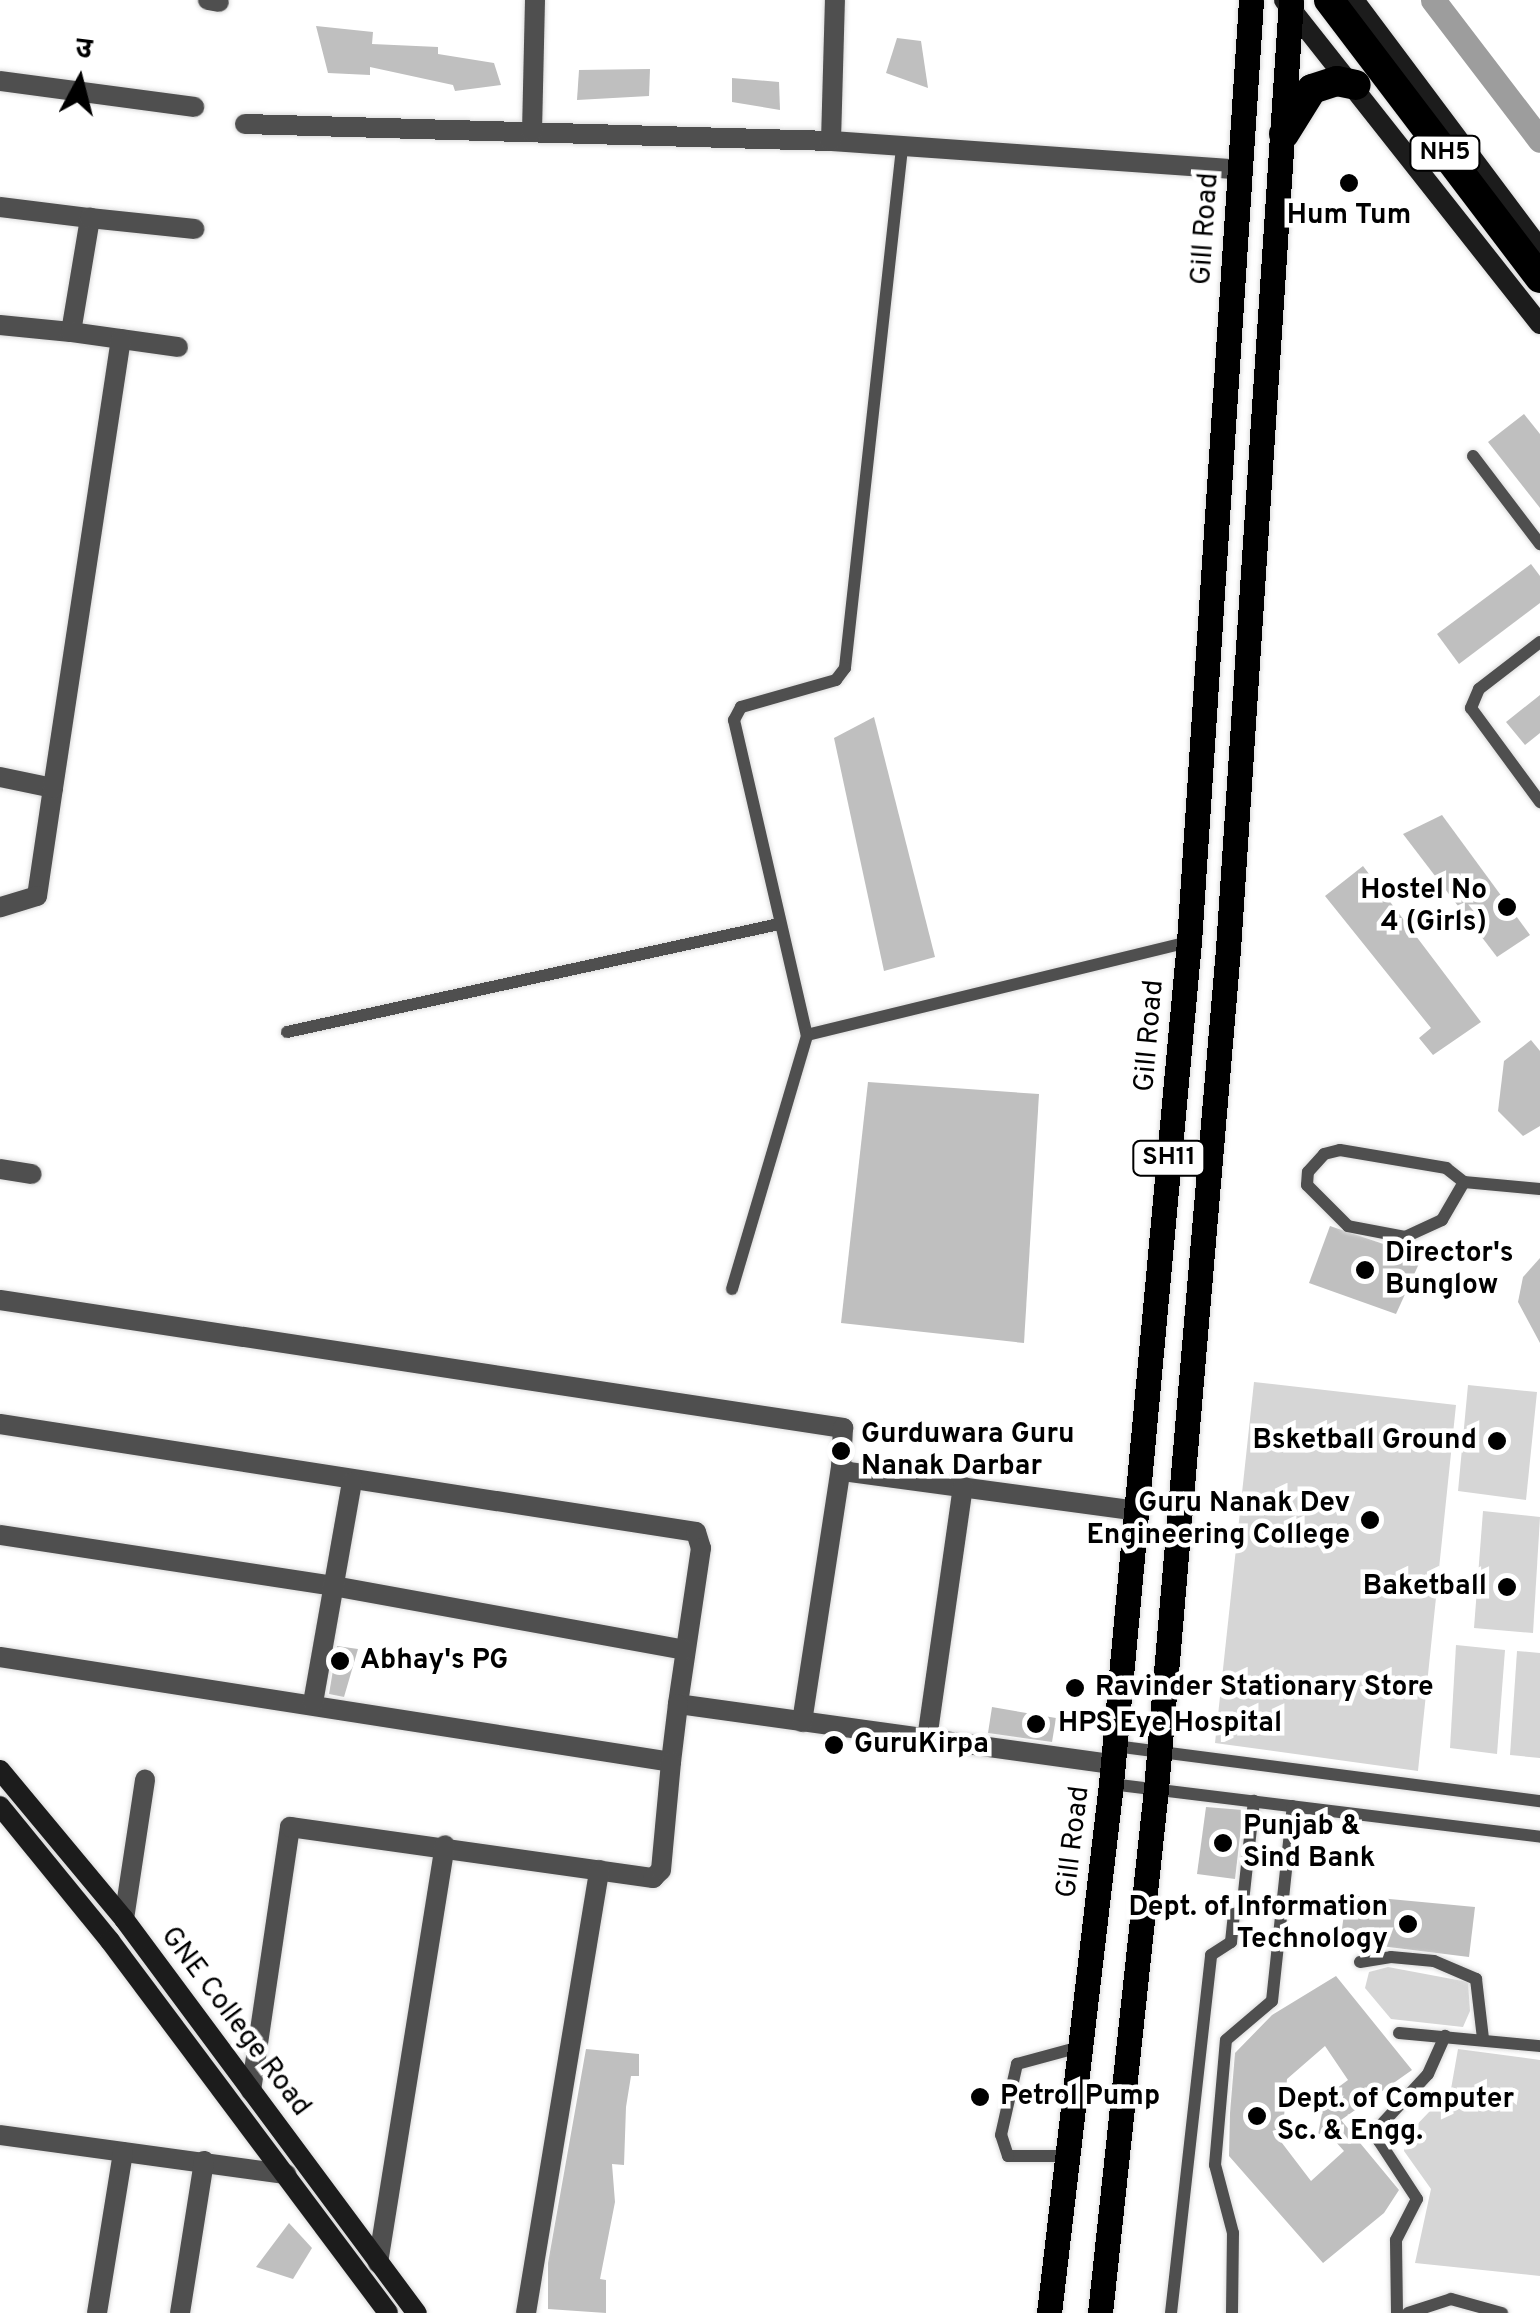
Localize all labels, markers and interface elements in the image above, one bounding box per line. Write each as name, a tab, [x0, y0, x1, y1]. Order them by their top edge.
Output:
north arrow	[30, 30, 130, 130]
text: उ	[73, 31, 94, 69]
road number: NH5	[1408, 133, 1482, 173]
street label: Gill Road	[1185, 172, 1227, 286]
marker: Hum Tum	[1338, 172, 1360, 194]
place label: Hum Tum	[1287, 199, 1411, 233]
place label: Hostel No 4 (Girls)	[1360, 874, 1487, 940]
marker: Hostel No 4 (Girls)	[1496, 896, 1518, 918]
street label: Gill Road	[1128, 979, 1172, 1093]
road number: SH11	[1132, 1138, 1206, 1178]
place label: Director's Bunglow	[1385, 1237, 1514, 1303]
marker: Director's Bunglow	[1354, 1259, 1376, 1281]
place label: Gurduwara Guru Nanak Darbar	[861, 1418, 1075, 1484]
place label: Bsketball Ground	[1252, 1424, 1477, 1458]
marker: Bsketball Ground	[1486, 1430, 1508, 1452]
marker: Gurduwara Guru Nanak Darbar	[830, 1440, 852, 1462]
place label: Guru Nanak Dev Engineering College	[1087, 1487, 1350, 1553]
marker: Guru Nanak Dev Engineering College	[1359, 1509, 1381, 1531]
place label: Baketball	[1363, 1570, 1487, 1604]
marker: Baketball	[1496, 1576, 1518, 1598]
place label: Abhay's PG	[360, 1644, 508, 1678]
marker: Abhay's PG	[329, 1650, 351, 1672]
place label: Ravinder Stationary Store	[1095, 1671, 1434, 1705]
marker: Ravinder Stationary Store	[1064, 1677, 1086, 1699]
place label: HPS Eye Hospital	[1058, 1707, 1282, 1741]
marker: HPS Eye Hospital	[1023, 1711, 1049, 1737]
place label: GuruKirpa	[854, 1728, 989, 1762]
marker: GuruKirpa	[823, 1734, 845, 1756]
street label: Gill Road	[1050, 1784, 1098, 1900]
place label: Punjab & Sind Bank	[1243, 1810, 1375, 1876]
marker: Punjab & Sind Bank	[1212, 1832, 1234, 1854]
place label: Dept. of Information Technology	[1128, 1891, 1388, 1957]
marker: Dept. of Information Technology	[1397, 1913, 1419, 1935]
street label: GNE College Road	[153, 1921, 317, 2123]
place label: Petrol Pump	[1000, 2080, 1160, 2114]
place label: Dept. of Computer Sc. & Engg.	[1277, 2083, 1514, 2149]
marker: Petrol Pump	[969, 2086, 991, 2108]
marker: Dept. of Computer Sc. & Engg.	[1246, 2105, 1268, 2127]

